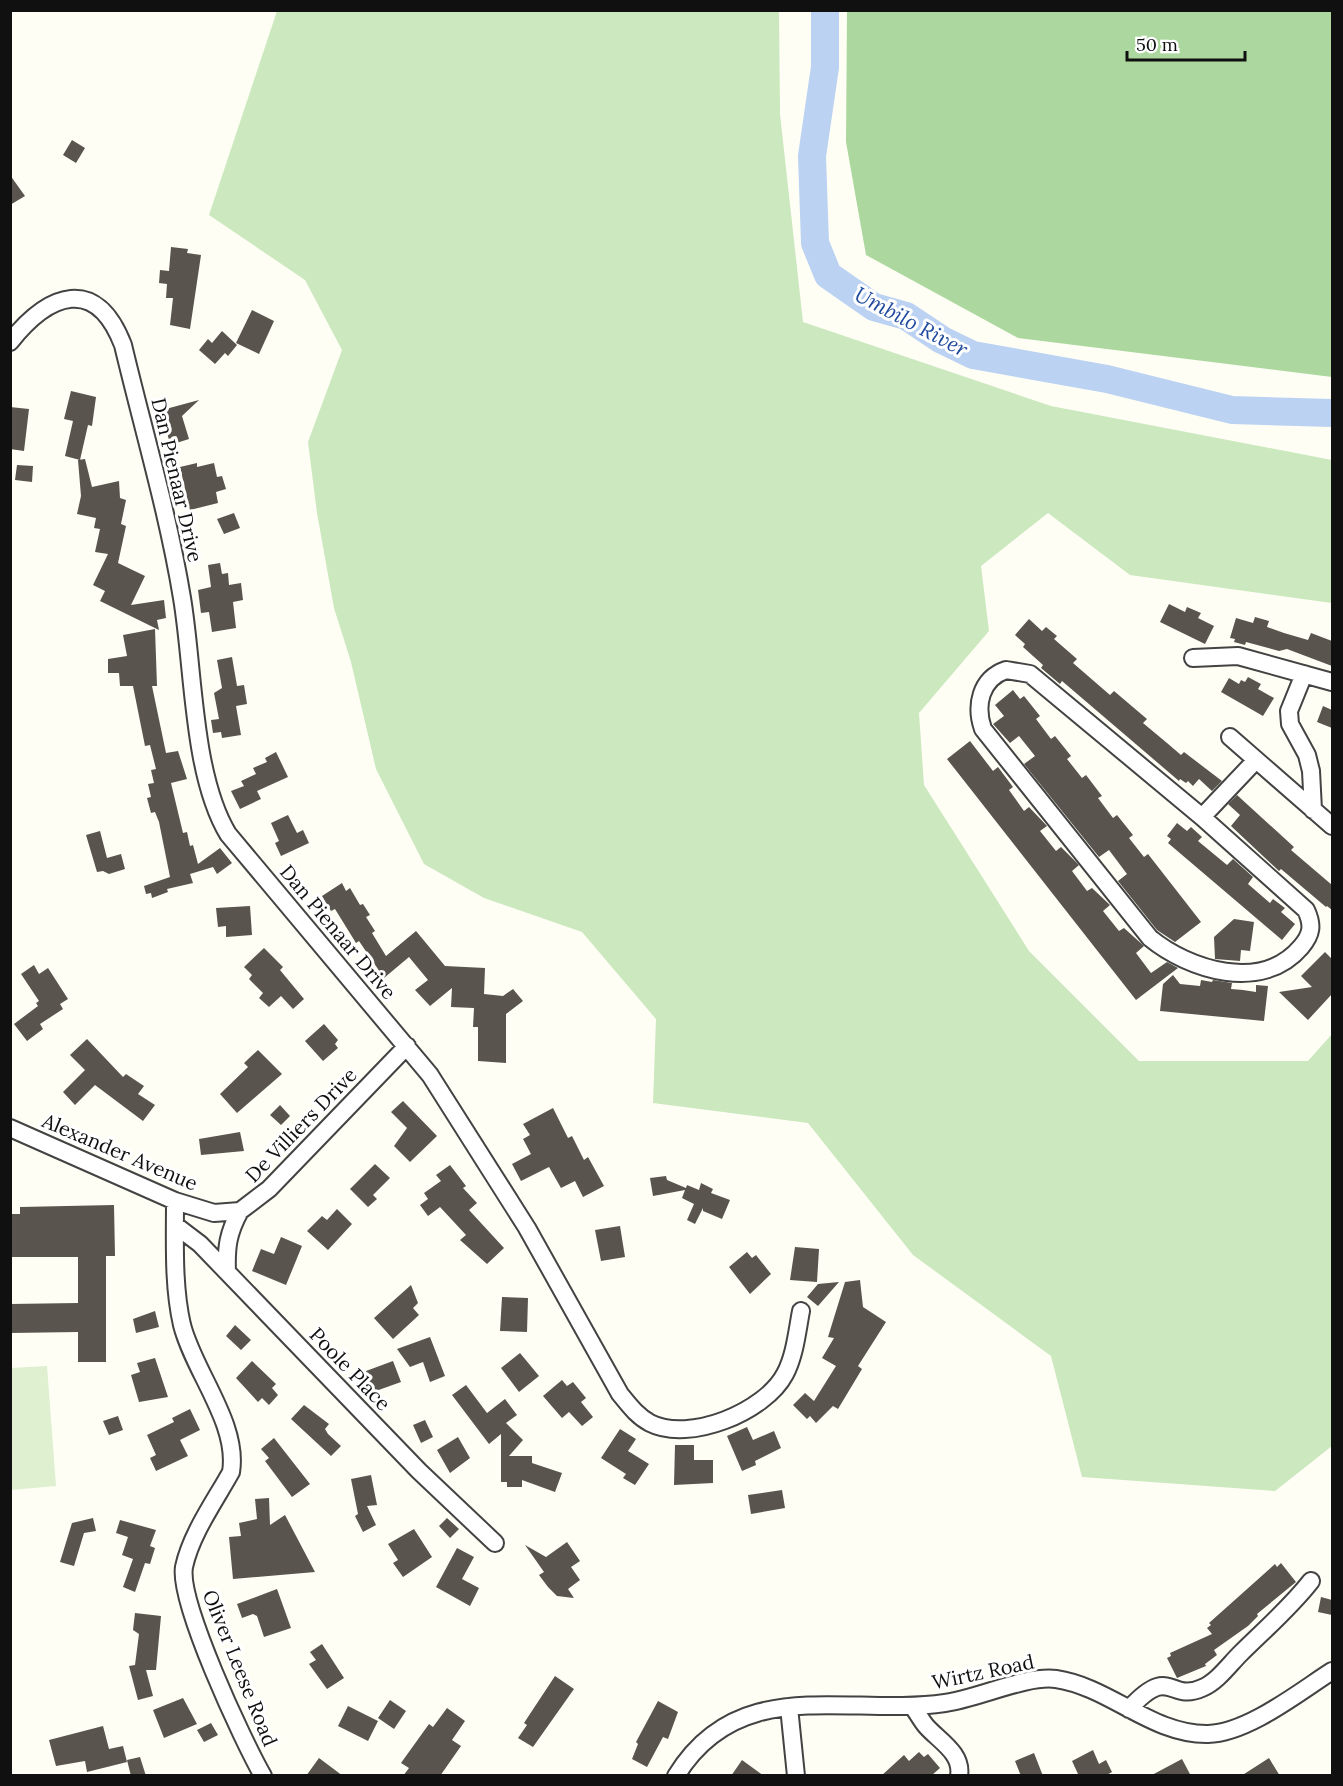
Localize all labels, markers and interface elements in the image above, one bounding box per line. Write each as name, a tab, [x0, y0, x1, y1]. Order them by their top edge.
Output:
scale bar	[1127, 24, 1246, 62]
text: 50 m	[1136, 33, 1178, 56]
water label: Umbilo River	[850, 280, 973, 363]
street label: Dan Pienaar Drive	[146, 395, 209, 565]
street label: Dan Pienaar Drive	[275, 859, 402, 1004]
street label: De Villiers Drive	[240, 1062, 362, 1187]
street label: Alexander Avenue	[38, 1107, 202, 1196]
street label: Poole Place	[305, 1322, 396, 1416]
street label: Oliver Leese Road	[198, 1586, 283, 1750]
street label: Wirtz Road	[930, 1649, 1036, 1695]

